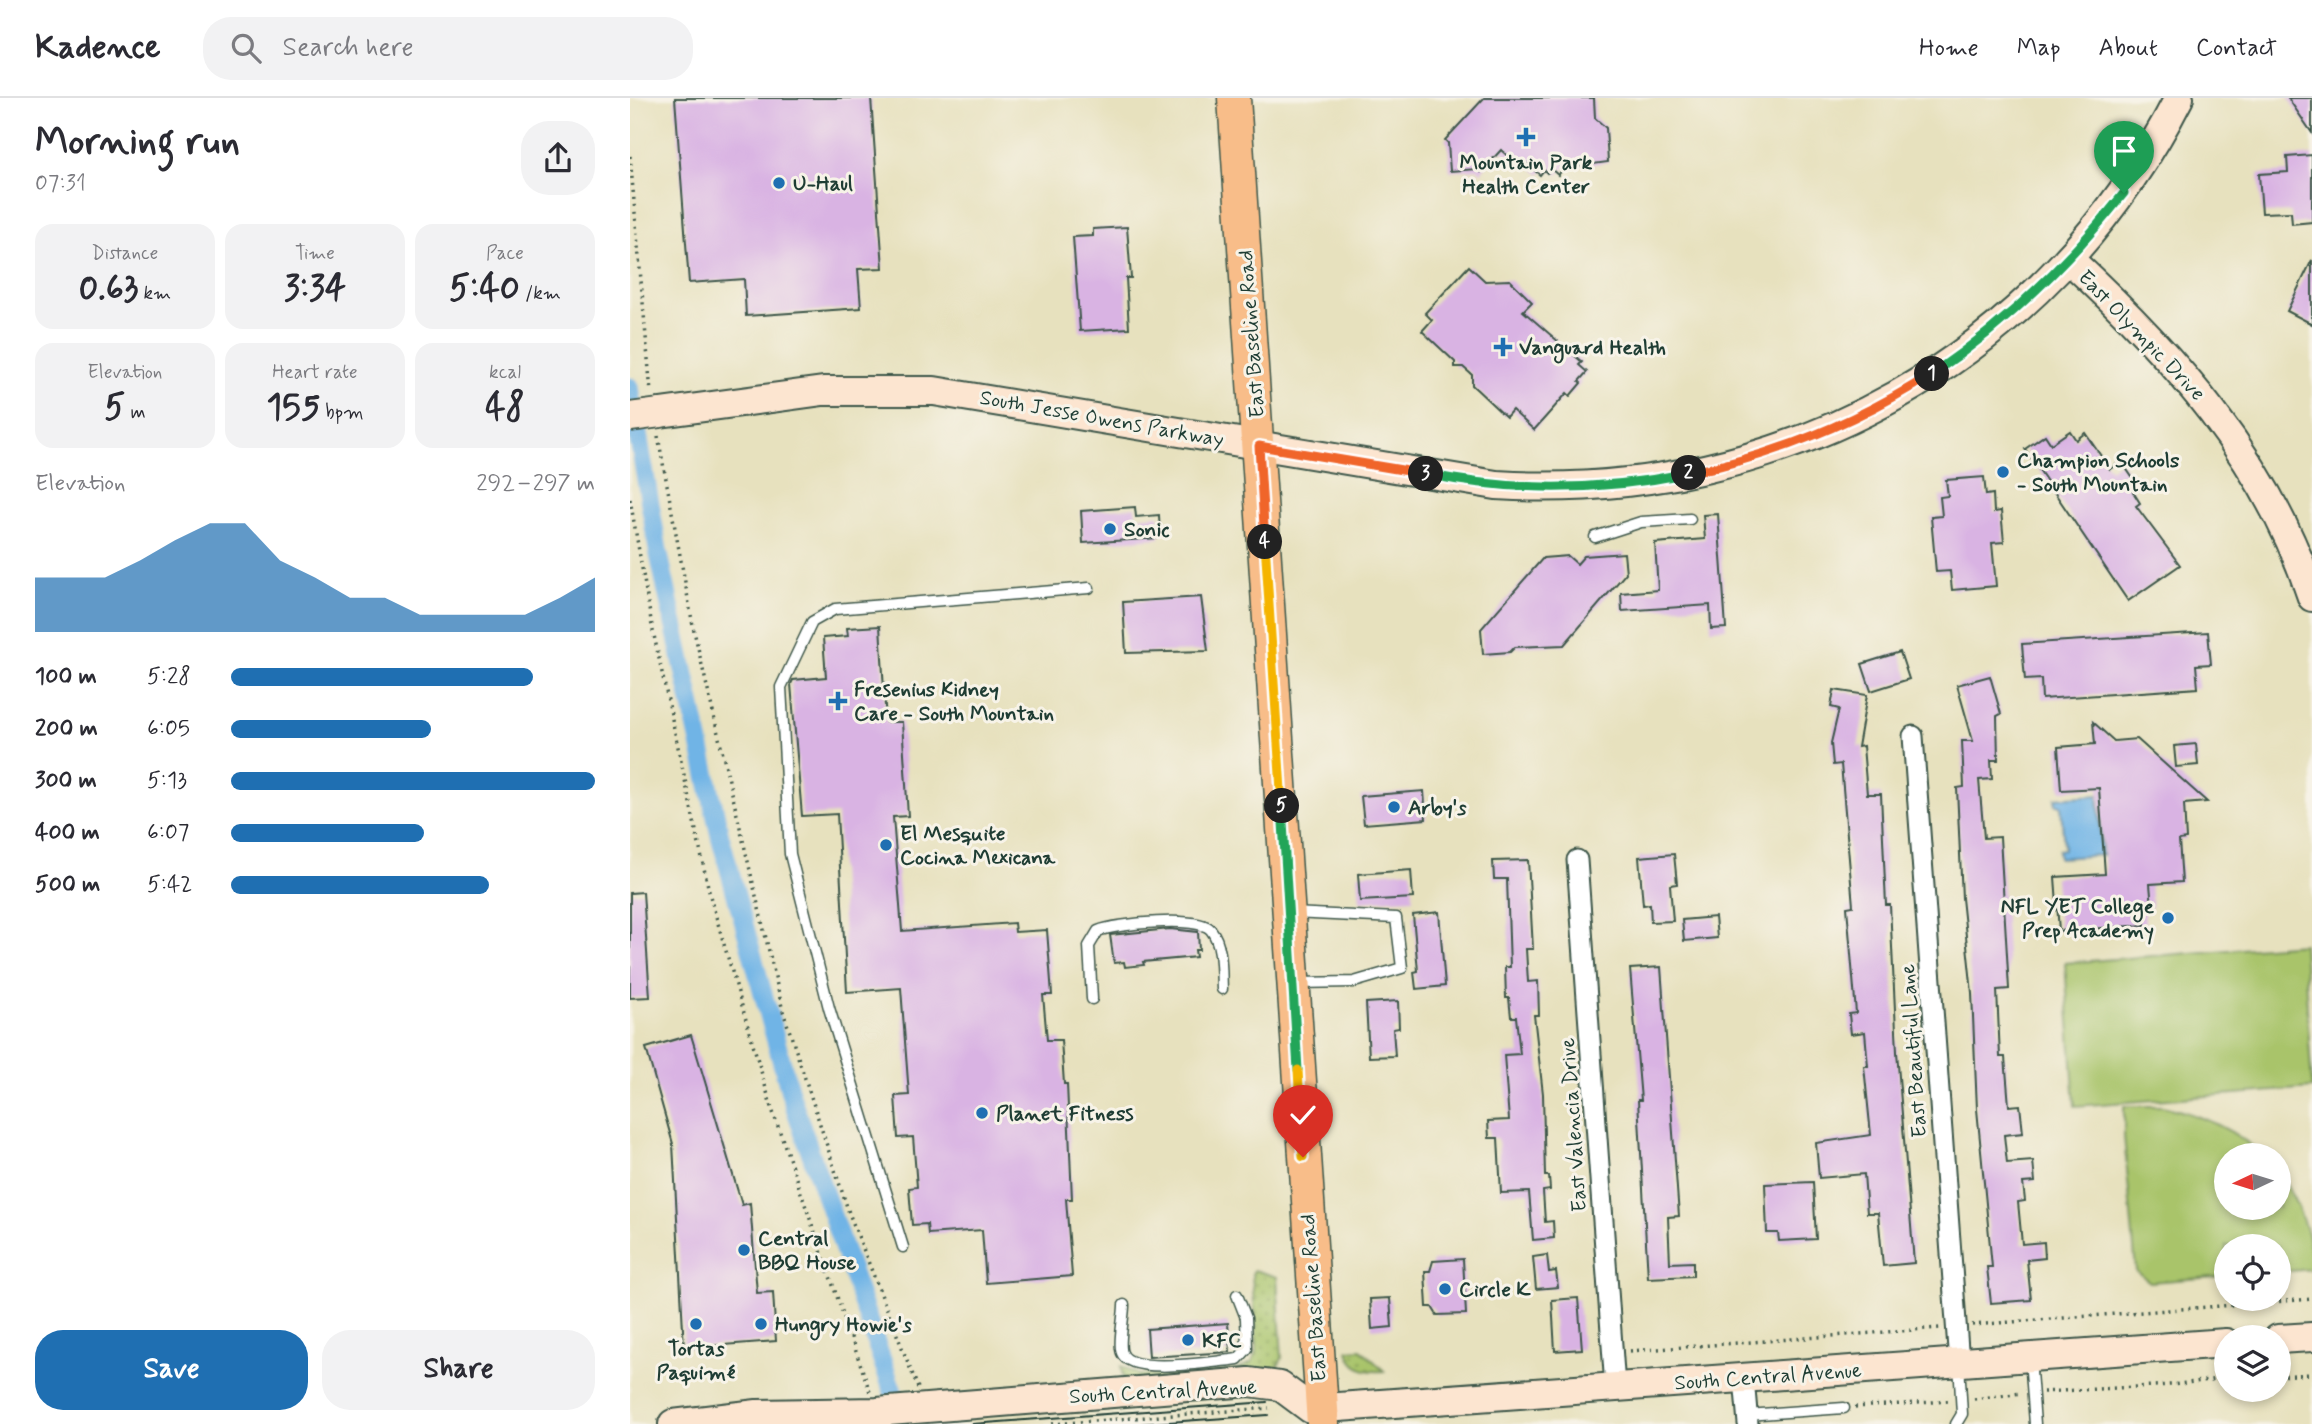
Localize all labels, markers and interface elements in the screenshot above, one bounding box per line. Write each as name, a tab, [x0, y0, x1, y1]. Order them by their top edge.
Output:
search box	[203, 17, 693, 80]
text: Kadence	[35, 26, 161, 70]
icon: search	[227, 29, 265, 67]
text: Search here	[283, 31, 413, 65]
text: Home	[1919, 33, 1979, 64]
text: Map	[2017, 33, 2061, 64]
text: About	[2099, 33, 2158, 64]
text: Contact	[2196, 33, 2277, 64]
text: Morning run	[35, 118, 240, 167]
button: share	[521, 121, 595, 195]
pin	[2094, 121, 2154, 193]
marker: Mountain Park Health Center	[1516, 127, 1536, 147]
icon: arrive	[2105, 132, 2143, 170]
place label: Mountain Park Health Center	[1460, 149, 1593, 201]
text: 07:31	[35, 169, 86, 199]
place label: U-Haul	[793, 170, 853, 198]
marker: U-Haul	[771, 175, 787, 191]
text: Distance	[92, 241, 158, 266]
text: Time	[295, 241, 335, 266]
text: Pace	[486, 241, 524, 266]
street label: East Baseline Road	[1232, 249, 1272, 419]
street label: East Olympic Drive	[2071, 264, 2211, 407]
text: 0.63	[79, 266, 138, 312]
text: 3:34	[284, 266, 346, 312]
text: 5:40	[449, 266, 520, 312]
text: km	[138, 281, 171, 306]
text: /km	[520, 281, 561, 306]
place label: Vanguard Health	[1519, 334, 1666, 364]
marker: Vanguard Health	[1493, 337, 1513, 357]
pin: 1	[1914, 356, 1950, 392]
text: Elevation	[88, 360, 162, 385]
text: Heart rate	[272, 360, 358, 385]
text: kcal	[489, 360, 521, 385]
text: 1	[1927, 361, 1936, 386]
street label: South Jesse Owens Parkway	[978, 384, 1226, 454]
text: 5	[104, 385, 125, 431]
text: 155	[266, 385, 320, 431]
text: 48	[485, 385, 525, 431]
text: m	[125, 400, 146, 425]
text: bpm	[320, 400, 364, 425]
place label: Champion Schools - South Mountain	[2017, 447, 2180, 499]
pin: 3	[1408, 456, 1444, 492]
pin: 2	[1672, 456, 1706, 490]
text: 2	[1684, 460, 1693, 485]
text: 3	[1421, 461, 1430, 486]
marker: Champion Schools - South Mountain	[1995, 464, 2011, 480]
text: Elevation	[35, 469, 126, 499]
text: 292–297 m	[476, 469, 595, 499]
place label: Sonic	[1124, 516, 1170, 544]
marker: Sonic	[1102, 521, 1118, 537]
pin: 4	[1248, 524, 1282, 560]
text: 4	[1259, 529, 1270, 554]
text: 100 m	[35, 662, 97, 692]
text: 5:28	[147, 662, 191, 692]
place label: Fresenius Kidney Care - South Mountain	[854, 676, 1054, 728]
marker: Fresenius Kidney Care - South Mountain	[828, 691, 848, 711]
text: 200 m	[35, 714, 98, 744]
text: 6:05	[147, 714, 190, 744]
text: 300 m	[35, 766, 97, 796]
text: 5:13	[147, 766, 187, 796]
pin: 5	[1264, 788, 1300, 824]
text: 5	[1276, 793, 1287, 818]
place label: Arby's	[1408, 794, 1467, 822]
marker: Arby's	[1386, 799, 1402, 815]
text: 400 m	[35, 818, 100, 848]
text: 6:07	[147, 818, 189, 848]
place label: El Mesquite Cocina Mexicana	[900, 820, 1056, 872]
marker: El Mesquite Cocina Mexicana	[878, 837, 894, 853]
text: 500 m	[35, 870, 100, 900]
text: 5:42	[147, 870, 192, 900]
place label: NFL YET College Prep Academy	[2001, 893, 2155, 945]
marker: NFL YET College Prep Academy	[2160, 910, 2176, 926]
street label: East Beautiful Lane	[1894, 963, 1934, 1139]
street label: East Valencia Drive	[1554, 1037, 1594, 1213]
pin	[1273, 1085, 1333, 1157]
icon: check	[1284, 1096, 1322, 1134]
place label: Planet Fitness	[996, 1100, 1134, 1128]
marker: Planet Fitness	[974, 1105, 990, 1121]
north arrow	[2214, 1143, 2291, 1220]
map controls	[2214, 1143, 2291, 1402]
street label: East Baseline Road	[1294, 1213, 1334, 1383]
place label: Central BBQ House	[758, 1225, 856, 1277]
button: locate	[2214, 1234, 2291, 1311]
marker: Central BBQ House	[736, 1242, 752, 1258]
place label: Circle K	[1459, 1276, 1532, 1304]
marker: Circle K	[1437, 1281, 1453, 1297]
place label: Hungry Howie's	[775, 1311, 912, 1341]
marker: Tortas Paquimé	[688, 1316, 704, 1332]
marker: Hungry Howie's	[753, 1316, 769, 1332]
button: layers	[2214, 1325, 2291, 1402]
place label: KFC	[1202, 1327, 1242, 1355]
button: Save	[35, 1330, 308, 1410]
button: Share	[322, 1330, 595, 1410]
marker: KFC	[1180, 1332, 1196, 1348]
place label: Tortas Paquimé	[657, 1335, 736, 1387]
street label: South Central Avenue	[1673, 1356, 1863, 1398]
street label: South Central Avenue	[1068, 1373, 1258, 1411]

